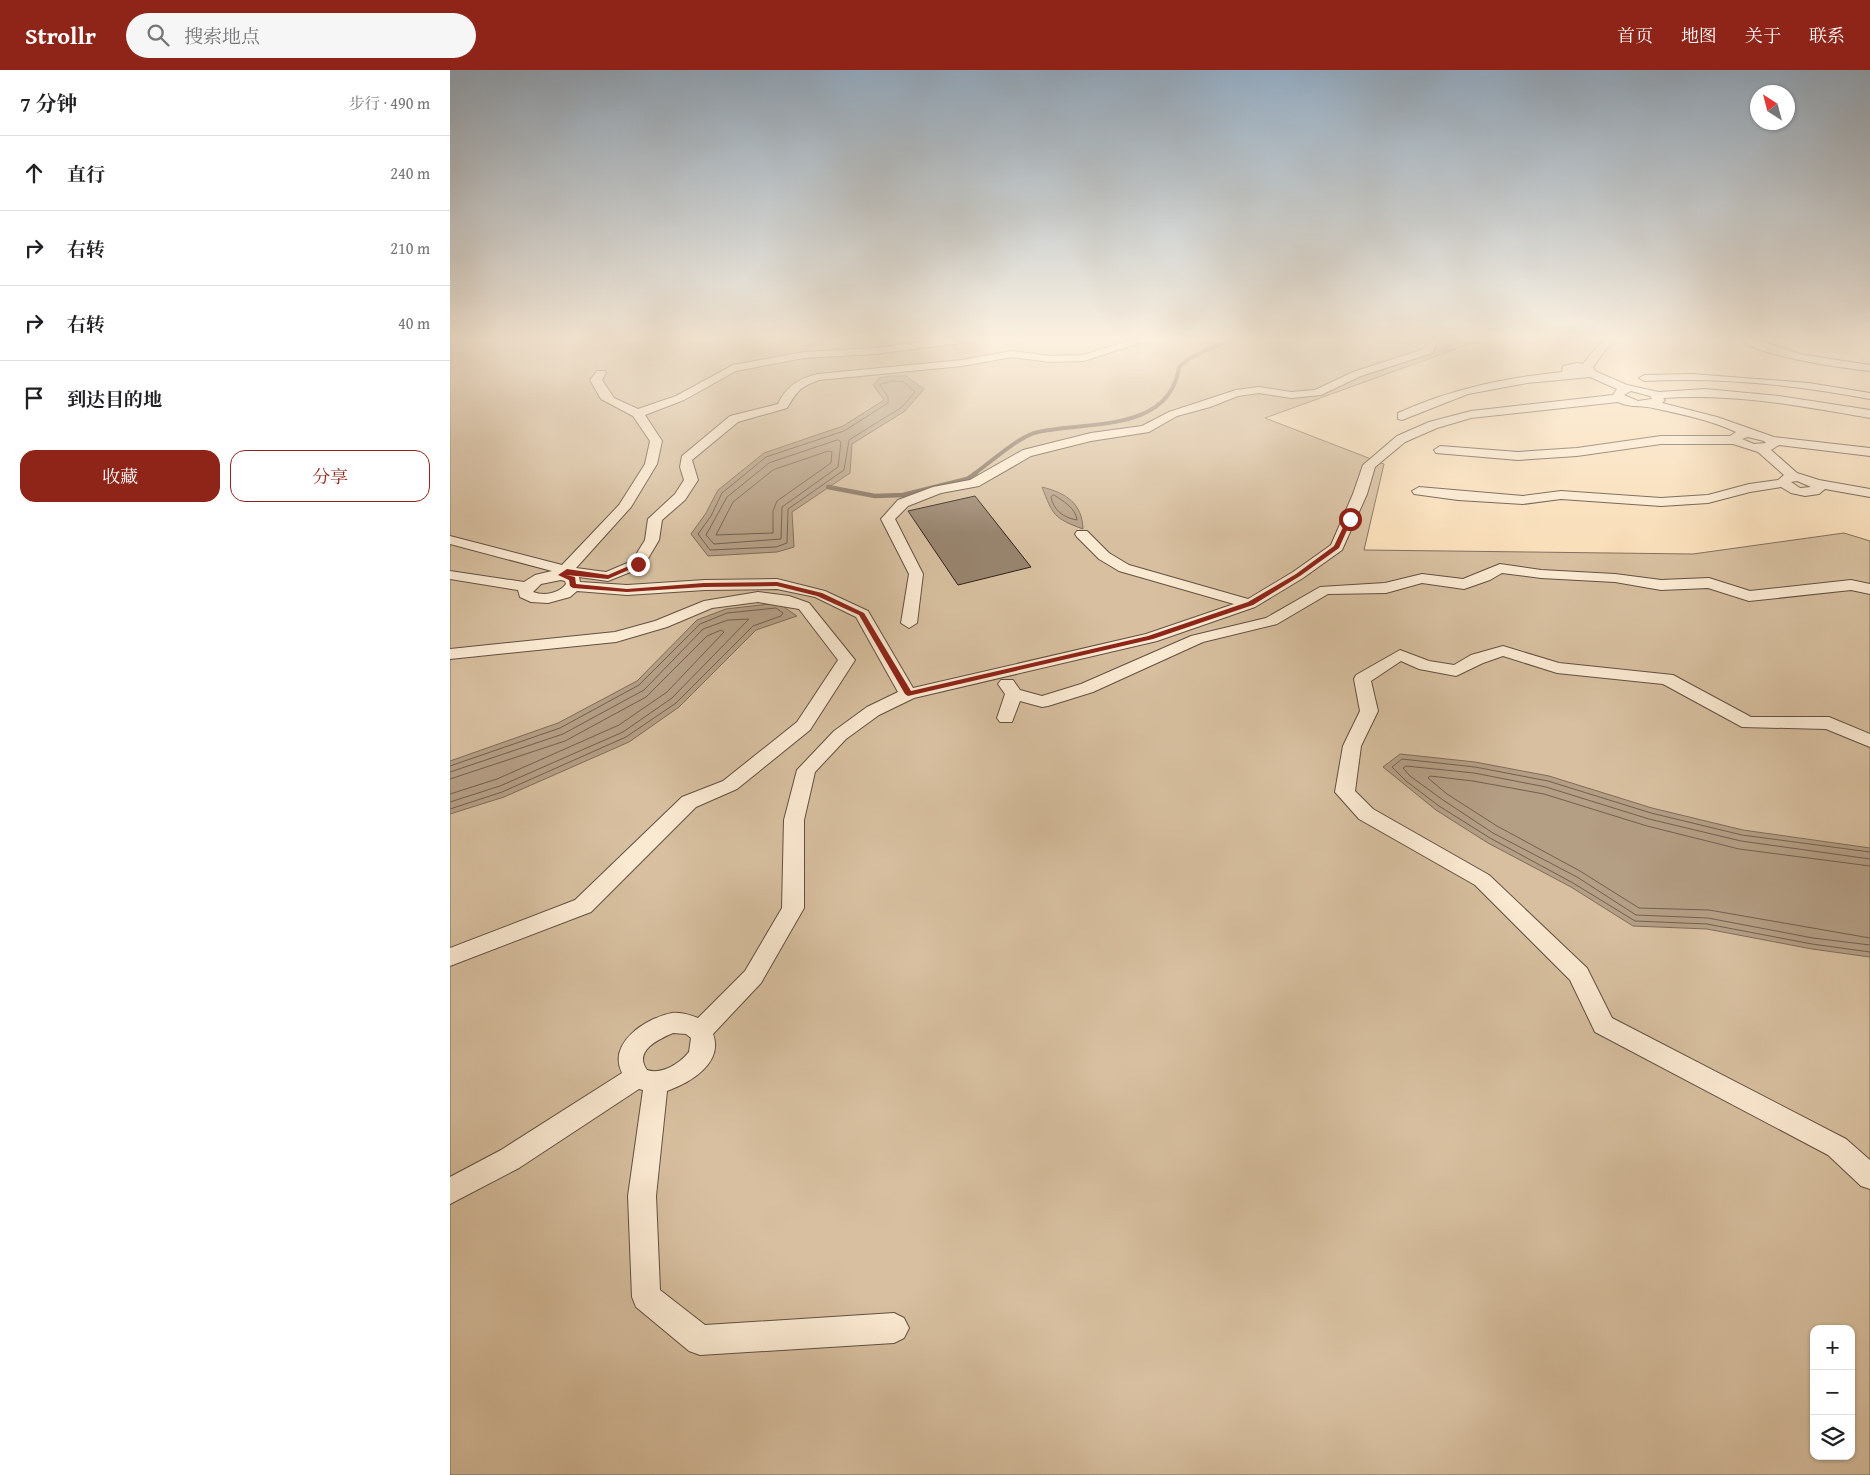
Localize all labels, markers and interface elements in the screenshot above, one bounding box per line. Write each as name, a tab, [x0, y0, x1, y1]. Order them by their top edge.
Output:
search box	[126, 13, 476, 58]
text: Strollr	[25, 18, 96, 53]
icon: search	[144, 21, 172, 49]
text: 搜索地点	[184, 22, 260, 50]
text: 首页	[1617, 22, 1653, 49]
text: 地图	[1681, 22, 1717, 49]
text: 关于	[1745, 22, 1781, 49]
text: 联系	[1809, 22, 1845, 49]
north arrow	[1750, 85, 1795, 130]
text: 7 分钟	[20, 88, 78, 119]
text: 步行 · 490 m	[349, 91, 430, 115]
icon: ahead	[20, 159, 48, 187]
text: 直行	[67, 160, 105, 188]
text: 240 m	[390, 161, 430, 185]
icon: right	[20, 234, 48, 262]
text: 右转	[67, 235, 105, 263]
text: 210 m	[390, 236, 430, 260]
icon: right	[20, 309, 48, 337]
text: 右转	[67, 310, 105, 338]
text: 40 m	[398, 311, 430, 335]
icon: arrive	[20, 384, 48, 412]
text: 到达目的地	[67, 385, 162, 413]
button: 收藏	[20, 450, 220, 502]
button: 分享	[230, 450, 430, 502]
route start	[1339, 508, 1362, 531]
route end	[627, 553, 650, 576]
map controls	[1810, 1325, 1855, 1460]
button: +	[1810, 1325, 1855, 1370]
button: −	[1810, 1370, 1855, 1415]
button: layers	[1810, 1415, 1855, 1460]

